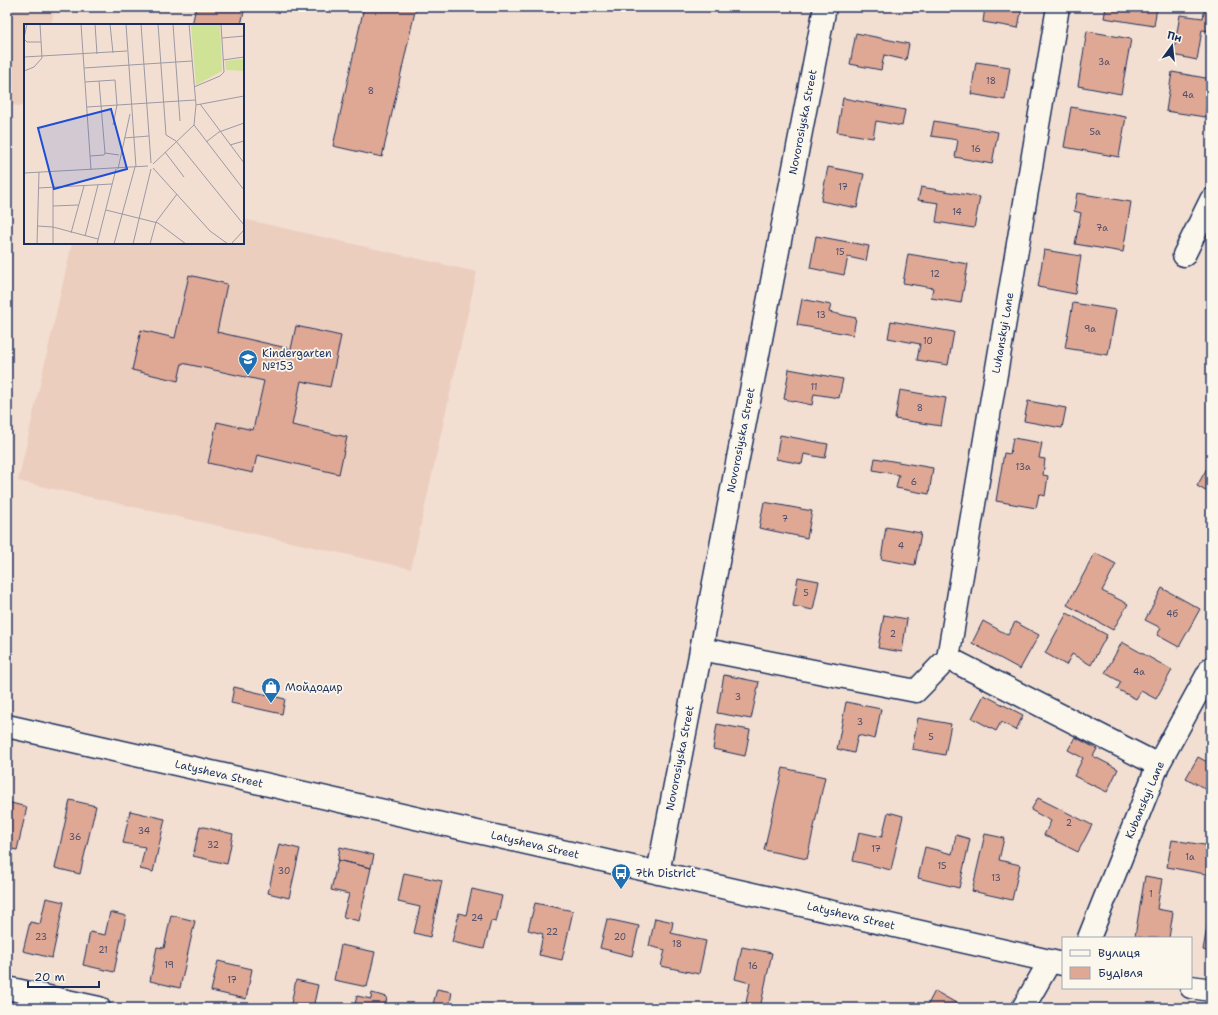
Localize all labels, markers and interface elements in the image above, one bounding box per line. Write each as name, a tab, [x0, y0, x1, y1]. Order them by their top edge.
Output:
inset map	[24, 24, 244, 244]
north arrow	[1152, 26, 1192, 66]
text: Пн	[1165, 28, 1183, 46]
house number: 3а	[1098, 56, 1110, 68]
street label: Novorosiyska Street	[785, 68, 821, 176]
house number: 18	[986, 75, 996, 87]
house number: 8	[368, 85, 374, 97]
house number: 4а	[1182, 89, 1194, 101]
house number: 5а	[1089, 126, 1101, 138]
house number: 16	[971, 143, 981, 155]
house number: 17	[838, 181, 848, 193]
house number: 14	[952, 206, 962, 218]
house number: 7а	[1096, 222, 1108, 234]
house number: 15	[835, 246, 845, 258]
house number: 12	[930, 268, 940, 280]
street label: Luhanskyi Lane	[988, 291, 1018, 375]
house number: 13	[816, 309, 826, 321]
house number: 9а	[1084, 323, 1096, 335]
house number: 10	[923, 335, 933, 347]
place label: Kindergarten №153	[262, 346, 332, 374]
school or university icon: Kindergarten №153	[237, 348, 259, 376]
house number: 11	[810, 381, 818, 393]
street label: Novorosiyska Street	[723, 386, 759, 494]
house number: 8	[917, 402, 923, 414]
house number: 13а	[1015, 461, 1031, 473]
house number: 6	[911, 476, 917, 488]
house number: 7	[782, 513, 788, 525]
house number: 4	[898, 540, 904, 552]
house number: 5	[803, 587, 809, 599]
house number: 4б	[1166, 608, 1178, 620]
house number: 2	[890, 628, 896, 640]
house number: 4а	[1133, 666, 1145, 678]
shop icon: Мойдодир	[260, 676, 282, 704]
place label: Мойдодир	[285, 680, 343, 695]
house number: 3	[735, 691, 741, 703]
street label: Novorosiyska Street	[662, 704, 698, 812]
house number: 3	[857, 716, 863, 728]
house number: 5	[928, 731, 934, 743]
street label: Latysheva Street	[173, 757, 265, 791]
street label: Kubanskyi Lane	[1122, 759, 1168, 841]
house number: 2	[1066, 817, 1072, 829]
house number: 34	[138, 825, 150, 837]
street label: Latysheva Street	[489, 828, 581, 862]
house number: 36	[69, 831, 81, 843]
house number: 32	[207, 839, 219, 851]
house number: 17	[871, 843, 881, 855]
house number: 1а	[1185, 851, 1195, 863]
house number: 15	[937, 860, 947, 872]
bus stop icon: 7th District	[610, 862, 632, 890]
house number: 30	[278, 865, 290, 877]
place label: 7th District	[635, 866, 696, 881]
house number: 13	[991, 872, 1001, 884]
house number: 1	[1149, 888, 1153, 900]
street label: Latysheva Street	[805, 899, 897, 933]
house number: 24	[471, 912, 483, 924]
house number: 22	[546, 926, 558, 938]
house number: 23	[35, 931, 47, 943]
house number: 20	[614, 931, 626, 943]
legend	[1062, 937, 1192, 989]
house number: 18	[672, 938, 682, 950]
house number: 21	[98, 944, 108, 956]
text: Вулиця	[1098, 945, 1140, 961]
house number: 19	[164, 959, 174, 971]
house number: 16	[748, 960, 758, 972]
scale bar	[28, 963, 99, 989]
text: Будівля	[1098, 965, 1143, 981]
text: 20 m	[34, 969, 65, 985]
house number: 17	[227, 974, 237, 986]

